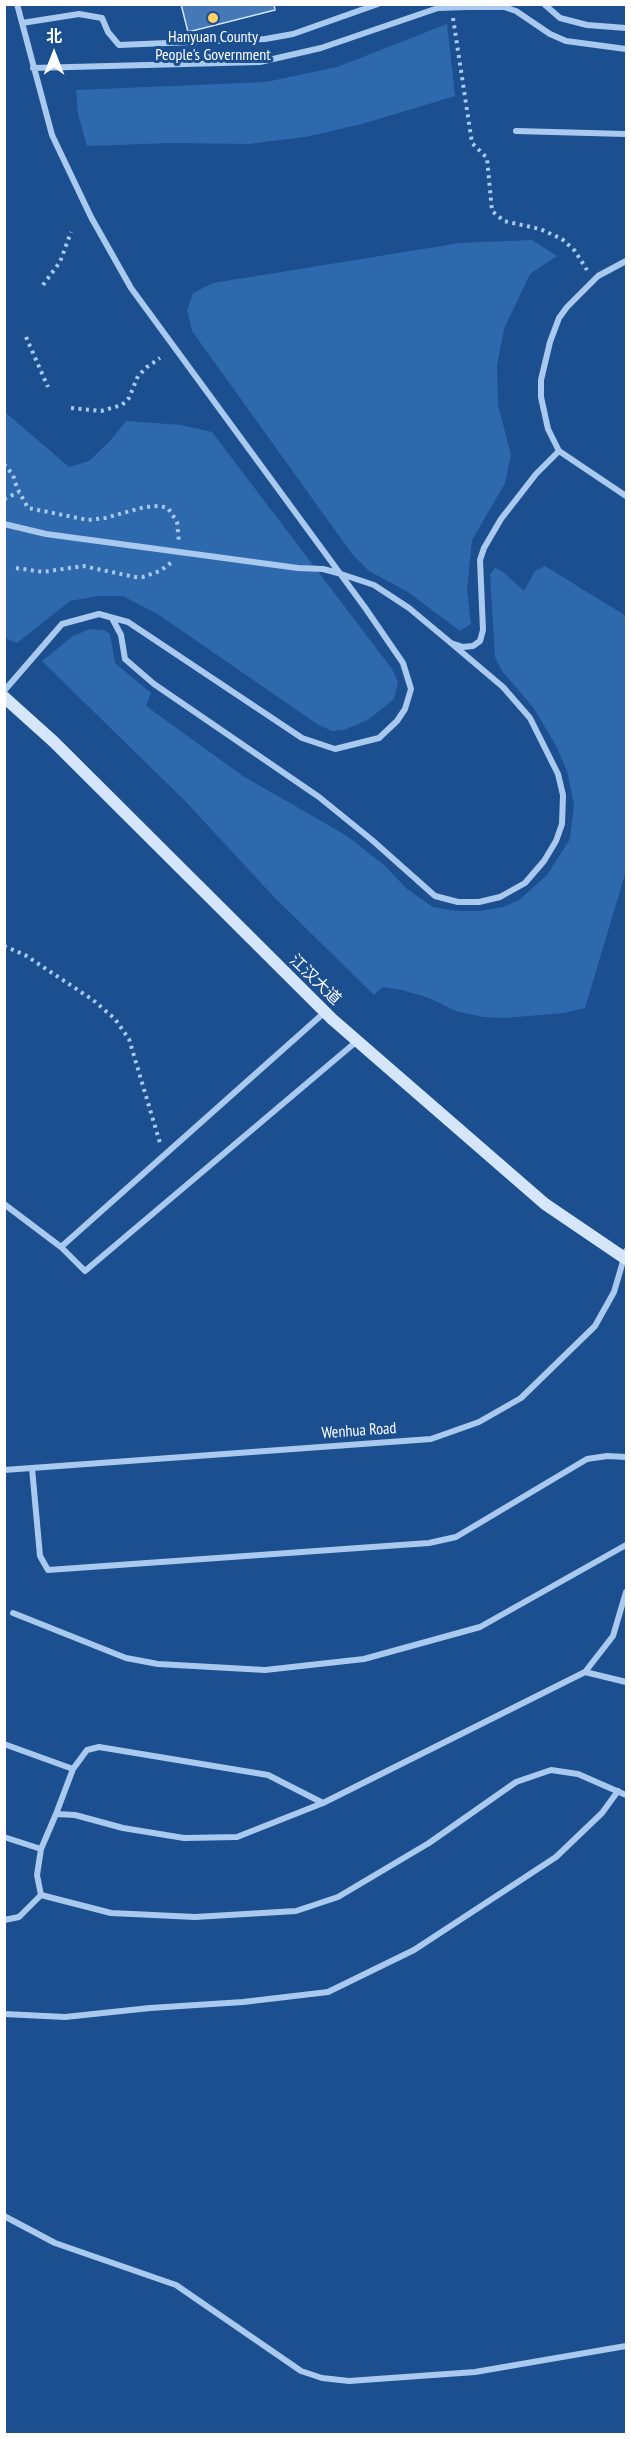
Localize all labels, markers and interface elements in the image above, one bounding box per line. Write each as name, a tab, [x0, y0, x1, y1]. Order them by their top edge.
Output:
marker: Hanyuan County People's Government	[206, 11, 220, 25]
north arrow	[24, 24, 84, 84]
text: 北	[46, 26, 62, 46]
place label: Hanyuan County People's Government	[155, 27, 271, 65]
street label: 江汉大道	[285, 951, 345, 1009]
street label: Wenhua Road	[321, 1419, 397, 1443]

